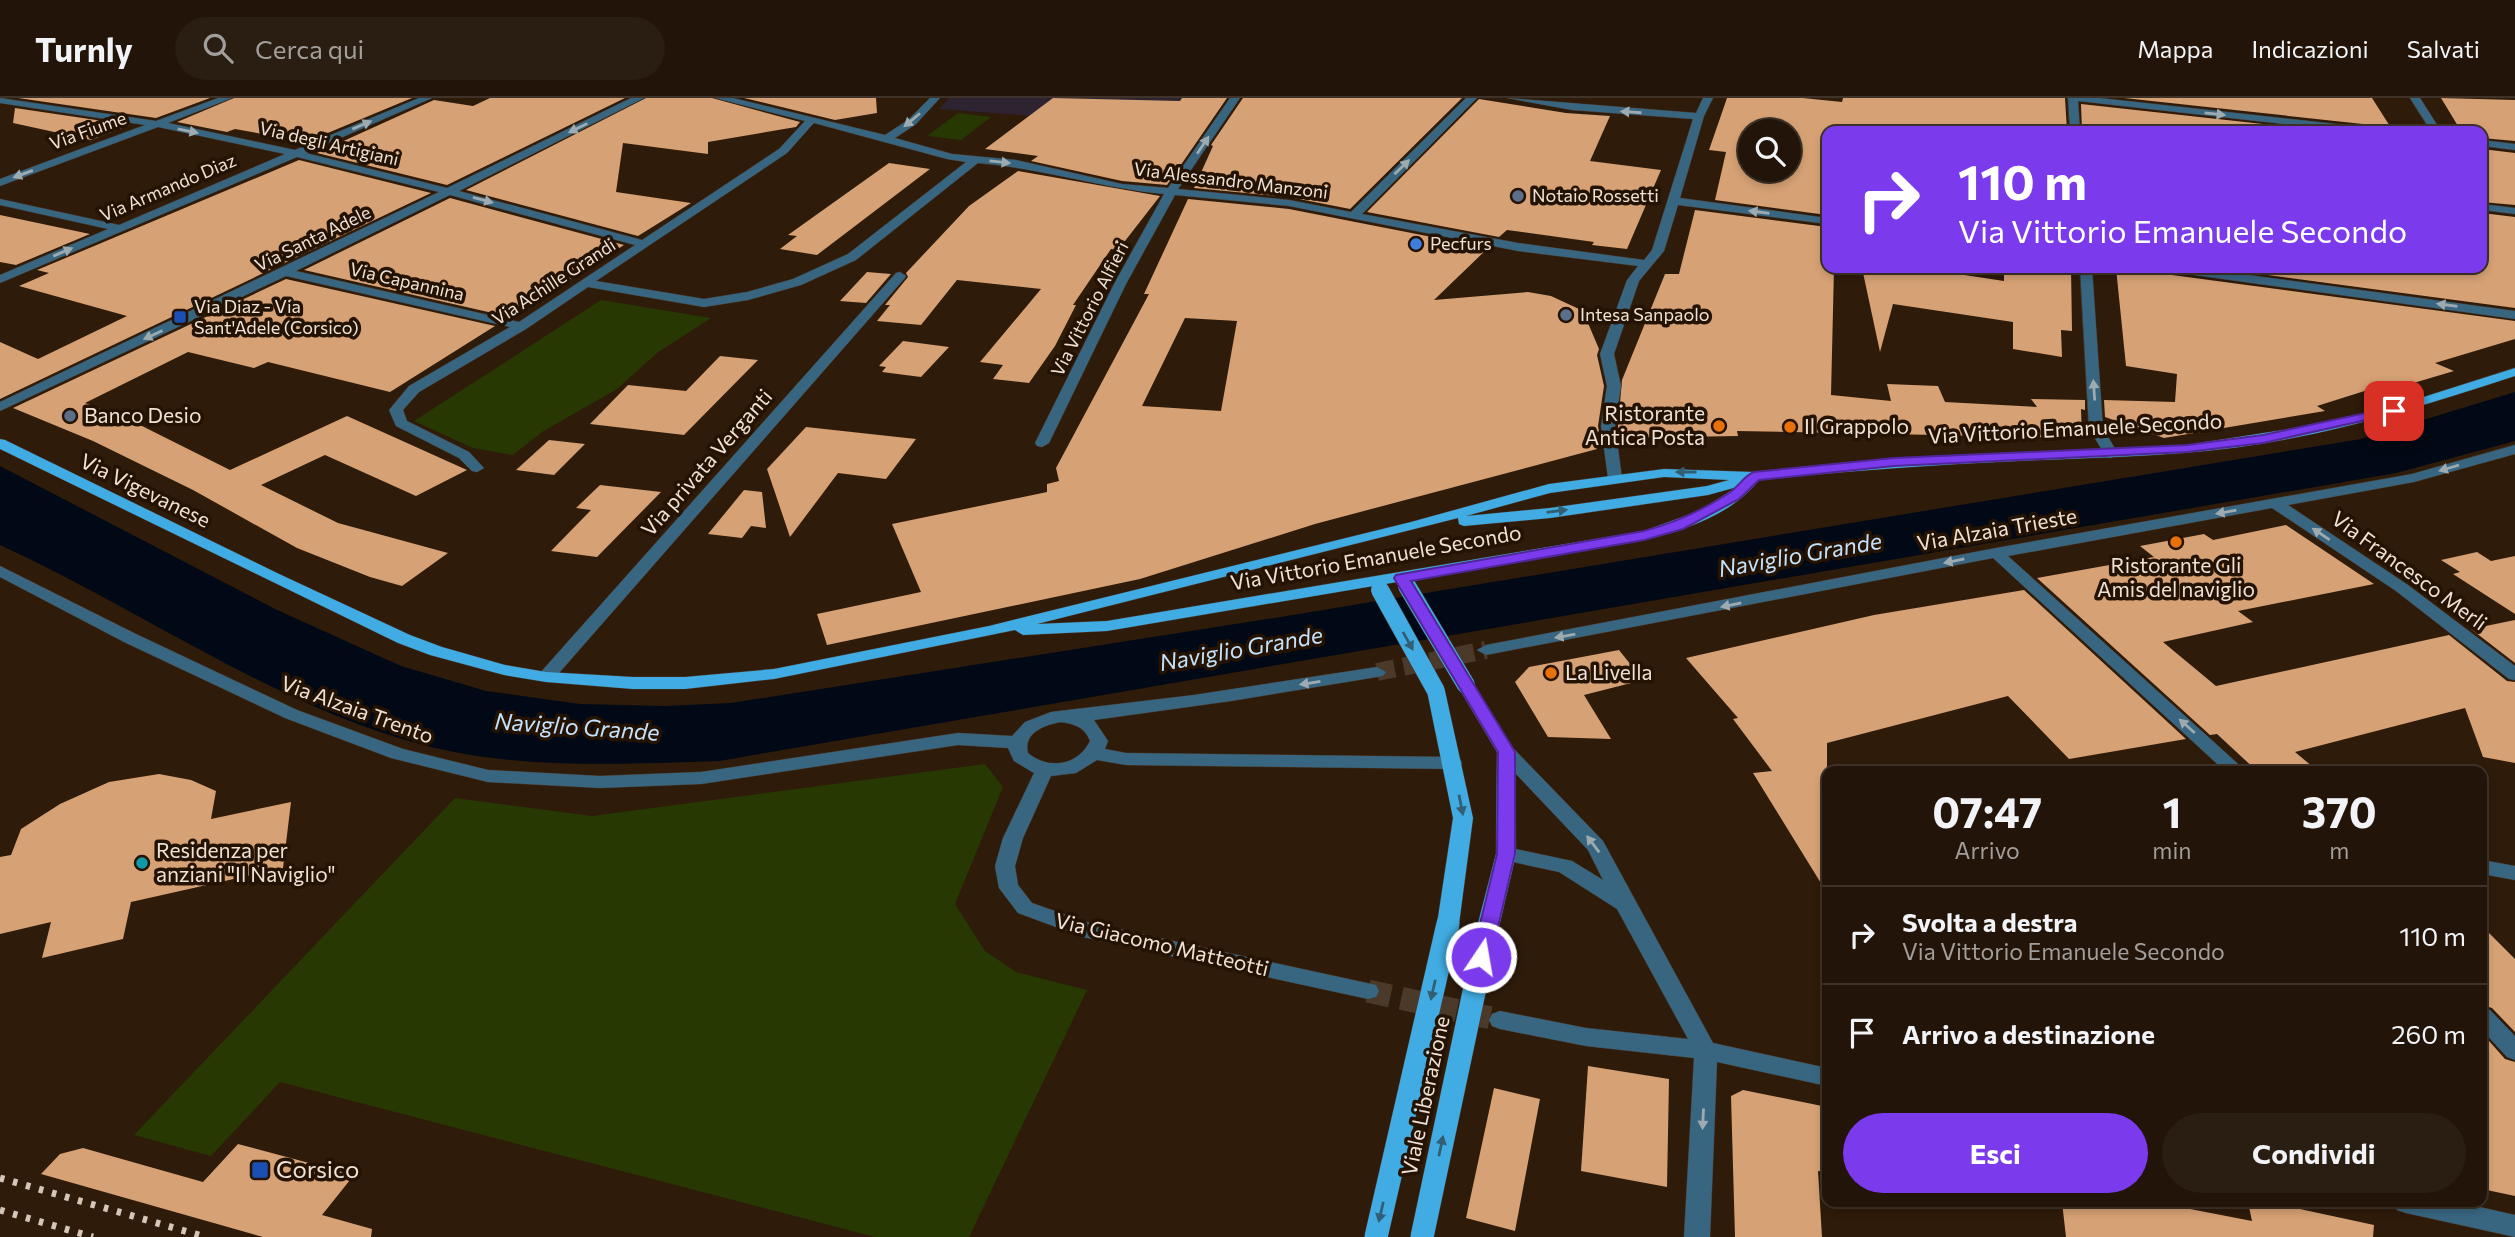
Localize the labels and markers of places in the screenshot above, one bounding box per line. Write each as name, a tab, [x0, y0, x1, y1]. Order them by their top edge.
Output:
place label: Notaio Rossetti	[1532, 184, 1659, 206]
marker: Notaio Rossetti	[1510, 188, 1526, 204]
place label: Pecfurs	[1430, 232, 1492, 254]
marker: Pecfurs	[1408, 236, 1424, 252]
place label: Via Diaz - Via Sant'Adele (Corsico)	[194, 295, 359, 338]
place label: Intesa Sanpaolo	[1580, 303, 1710, 325]
marker: Intesa Sanpaolo	[1558, 307, 1574, 323]
marker: Via Diaz - Via Sant'Adele (Corsico)	[172, 309, 188, 325]
pin	[2364, 381, 2424, 441]
place label: Ristorante Antica Posta	[1585, 400, 1705, 449]
place label: Banco Desio	[84, 402, 202, 427]
marker: Banco Desio	[62, 408, 78, 424]
place label: Il Grappolo	[1804, 413, 1909, 438]
marker: Ristorante Antica Posta	[1711, 418, 1727, 434]
marker: Il Grappolo	[1782, 419, 1798, 435]
marker: Ristorante Gli Amis del naviglio	[2168, 534, 2184, 550]
place label: Ristorante Gli Amis del naviglio	[2097, 552, 2255, 601]
place label: La Livella	[1565, 659, 1653, 684]
marker: La Livella	[1543, 665, 1559, 681]
place label: Residenza per anziani "Il Naviglio"	[156, 837, 336, 886]
marker: Residenza per anziani "Il Naviglio"	[134, 855, 150, 871]
place label: Corsico	[276, 1154, 359, 1183]
marker: Corsico	[250, 1160, 270, 1180]

